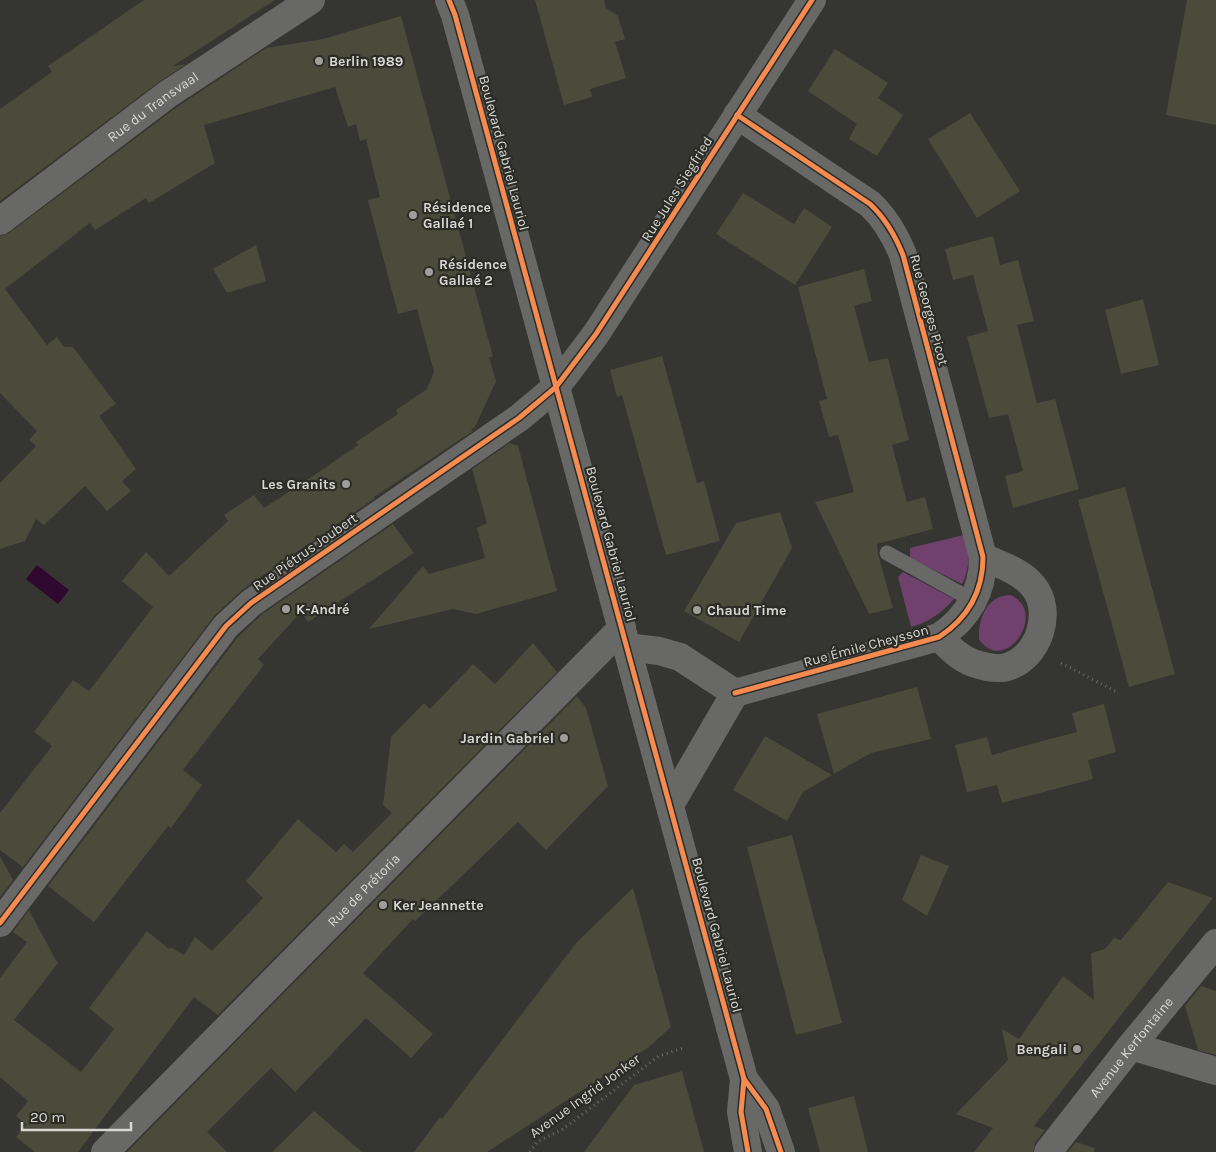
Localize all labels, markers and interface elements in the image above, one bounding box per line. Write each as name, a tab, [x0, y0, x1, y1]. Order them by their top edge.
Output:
place label: Berlin 1989	[329, 53, 403, 70]
marker: Berlin 1989	[313, 55, 325, 67]
street label: Rue du Transvaal	[104, 68, 202, 145]
street label: Boulevard Gabriel Lauriol	[475, 74, 533, 232]
street label: Rue Jules Siegfried	[638, 133, 716, 245]
place label: Résidence Gallaé 1	[423, 199, 491, 232]
marker: Résidence Gallaé 1	[407, 209, 419, 221]
street label: Rue Georges Picot	[906, 253, 952, 367]
place label: Résidence Gallaé 2	[439, 256, 507, 289]
marker: Résidence Gallaé 2	[423, 266, 435, 278]
street label: Boulevard Gabriel Lauriol	[582, 465, 640, 623]
place label: Les Granits	[261, 476, 336, 493]
marker: Les Granits	[340, 478, 352, 490]
street label: Rue Piétrus Joubert	[249, 510, 361, 594]
place label: K-André	[296, 601, 349, 618]
place label: Chaud Time	[707, 602, 786, 619]
marker: K-André	[280, 603, 292, 615]
marker: Chaud Time	[691, 604, 703, 616]
street label: Rue Émile Cheysson	[801, 620, 930, 671]
place label: Jardin Gabriel	[461, 730, 554, 747]
marker: Jardin Gabriel	[558, 732, 570, 744]
street label: Rue de Prétoria	[324, 850, 403, 930]
street label: Boulevard Gabriel Lauriol	[688, 856, 746, 1014]
place label: Ker Jeannette	[393, 897, 484, 914]
marker: Ker Jeannette	[377, 899, 389, 911]
street label: Avenue Kerfontaine	[1086, 993, 1177, 1101]
place label: Bengali	[1017, 1041, 1067, 1058]
marker: Bengali	[1071, 1043, 1083, 1055]
street label: Avenue Ingrid Jonker	[526, 1050, 644, 1142]
scale bar	[22, 1100, 131, 1132]
text: 20 m	[30, 1108, 65, 1126]

